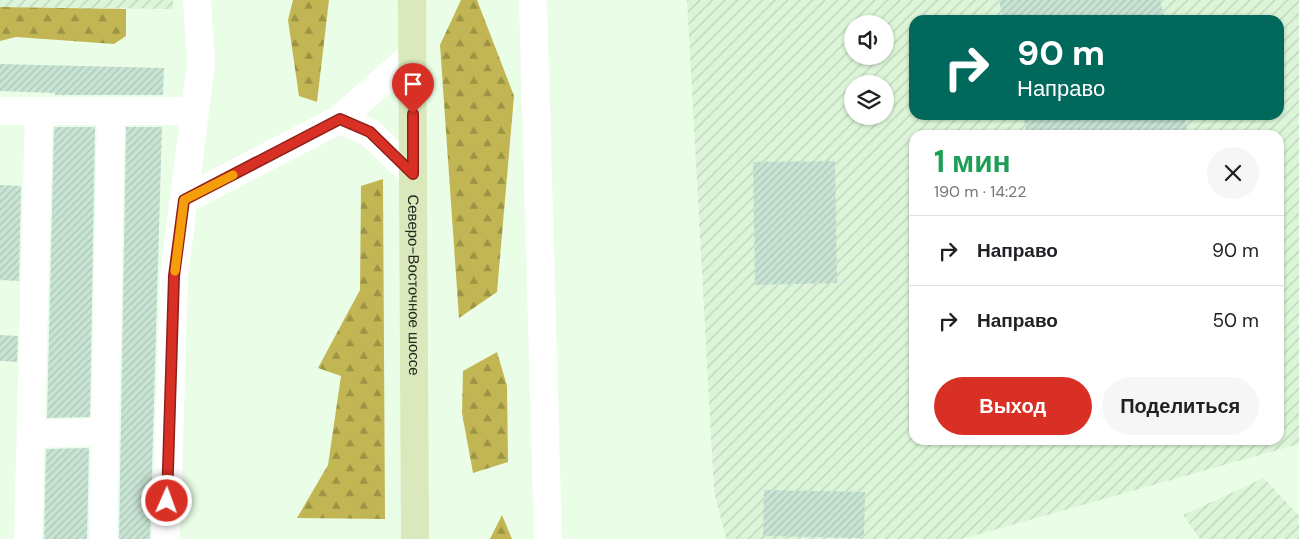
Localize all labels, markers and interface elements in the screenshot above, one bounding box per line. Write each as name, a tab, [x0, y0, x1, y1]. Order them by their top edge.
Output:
map controls	[844, 15, 894, 125]
button: sound	[844, 15, 894, 65]
text: 90 m	[1017, 30, 1105, 76]
icon: right	[934, 35, 999, 100]
pin	[392, 63, 434, 114]
icon: arrive	[399, 70, 427, 98]
text: Направо	[1017, 74, 1105, 103]
button: layers	[844, 75, 894, 125]
text: 1 мин	[934, 142, 1011, 181]
button: close	[1207, 147, 1259, 199]
text: 190 m · 14:22	[934, 181, 1027, 202]
street label: Северо-Восточное шоссе	[403, 194, 424, 376]
icon: right	[934, 237, 962, 265]
text: Направо	[977, 238, 1058, 263]
text: 90 m	[1212, 238, 1259, 263]
icon: right	[934, 307, 962, 335]
text: Направо	[977, 308, 1058, 333]
text: 50 m	[1212, 308, 1259, 333]
button: Выход	[934, 377, 1092, 435]
button: Поделиться	[1102, 377, 1259, 435]
position arrow	[140, 474, 192, 526]

